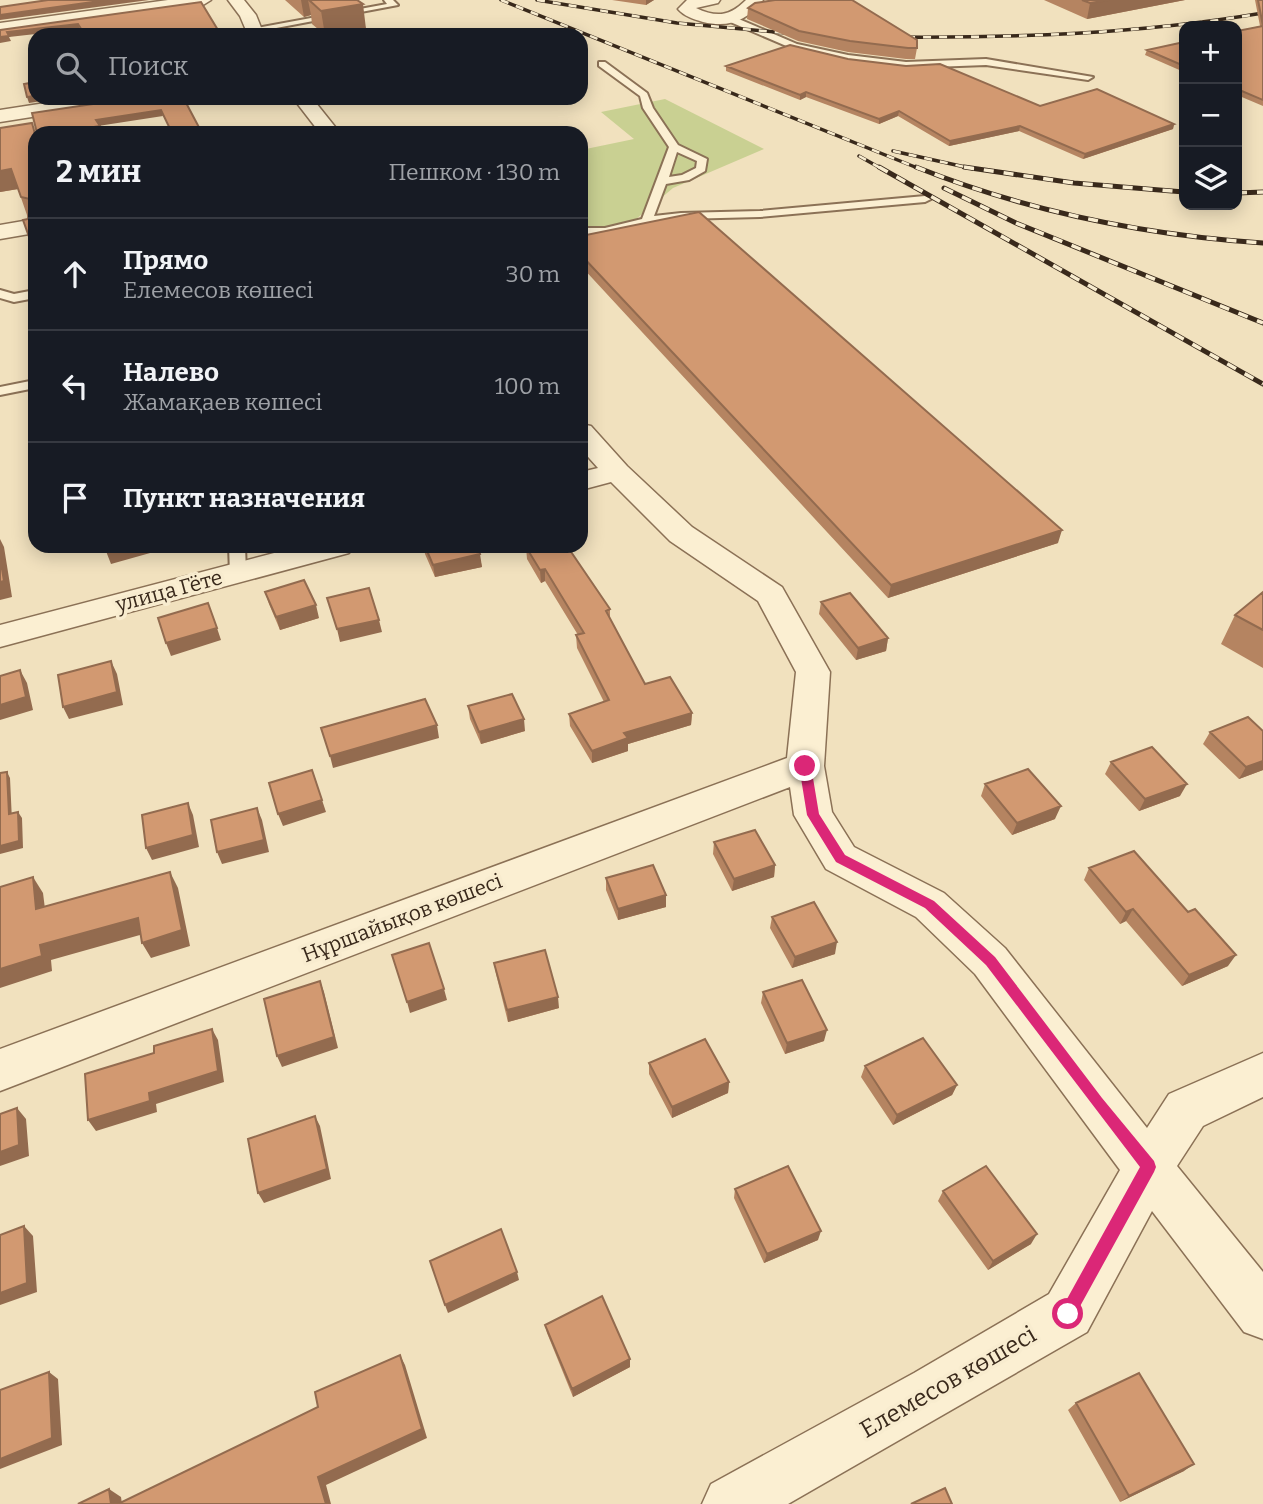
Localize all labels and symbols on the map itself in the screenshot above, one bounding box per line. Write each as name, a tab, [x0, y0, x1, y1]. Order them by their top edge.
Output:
street label: улица Гёте	[112, 564, 225, 618]
route end	[789, 750, 820, 781]
street label: Нұршайықов көшесі	[298, 868, 506, 968]
route start	[1052, 1298, 1083, 1329]
street label: Елемесов көшесі	[855, 1320, 1041, 1444]

